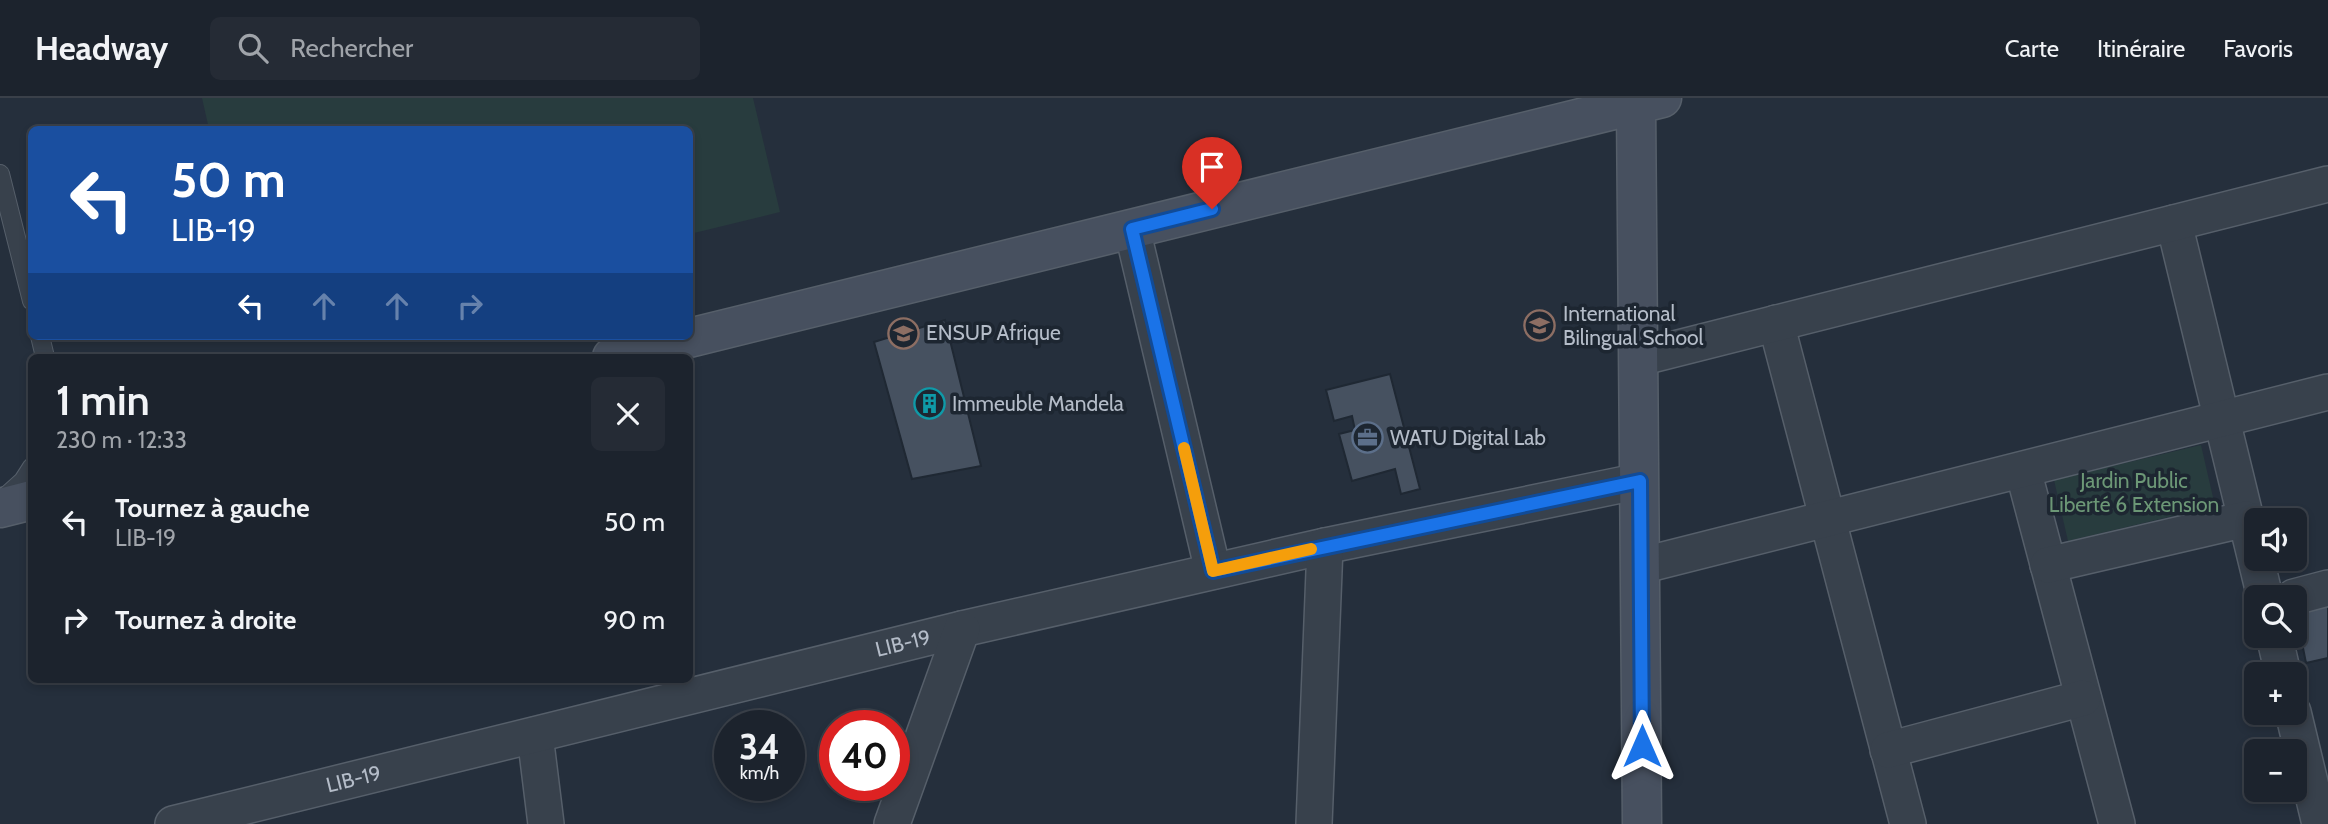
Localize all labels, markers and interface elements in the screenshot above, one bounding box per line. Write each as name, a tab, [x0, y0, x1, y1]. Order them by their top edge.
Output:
search box	[210, 17, 700, 80]
text: Headway	[35, 28, 168, 68]
icon: search	[234, 29, 272, 67]
text: Rechercher	[290, 32, 413, 64]
text: Carte	[2005, 34, 2059, 63]
text: Itinéraire	[2097, 34, 2185, 63]
text: Favoris	[2223, 34, 2293, 63]
pin	[1182, 137, 1242, 209]
icon: arrive	[1193, 148, 1231, 186]
text: 50 m	[171, 150, 286, 209]
icon: left	[56, 154, 147, 245]
text: LIB-19	[171, 210, 256, 249]
icon: left	[232, 287, 270, 325]
icon: ahead	[305, 287, 343, 325]
icon: ahead	[378, 287, 416, 325]
icon: right	[451, 287, 489, 325]
place label: International Bilingual School	[1563, 301, 1704, 350]
school or university icon: International Bilingual School	[1523, 309, 1557, 343]
school or university icon: ENSUP Afrique	[886, 316, 920, 350]
place label: ENSUP Afrique	[926, 320, 1061, 345]
text: 1 min	[56, 374, 150, 426]
button: close	[591, 377, 665, 451]
building icon: Immeuble Mandela	[912, 387, 946, 421]
place label: Immeuble Mandela	[952, 391, 1124, 416]
office icon: WATU Digital Lab	[1350, 421, 1384, 455]
place label: WATU Digital Lab	[1390, 425, 1546, 450]
text: 230 m · 12:33	[56, 426, 187, 454]
park label: Jardin Public Liberté 6 Extension	[2049, 468, 2219, 517]
text: Tournez à gauche	[115, 492, 310, 524]
icon: left	[56, 503, 94, 541]
text: 50 m	[604, 506, 665, 538]
map controls	[2244, 508, 2307, 802]
button: sound	[2244, 508, 2307, 571]
text: LIB-19	[115, 524, 176, 552]
button: search	[2244, 585, 2307, 648]
icon: right	[56, 601, 94, 639]
text: Tournez à droite	[115, 604, 297, 636]
text: 90 m	[603, 604, 665, 636]
street label: LIB-19	[873, 624, 933, 662]
button: +	[2244, 662, 2307, 725]
position arrow	[1605, 709, 1679, 783]
speed limit sign: 40	[819, 710, 910, 801]
text: 34	[739, 725, 780, 768]
button: −	[2244, 739, 2307, 802]
street label: LIB-19	[323, 760, 384, 798]
text: km/h	[740, 762, 779, 784]

